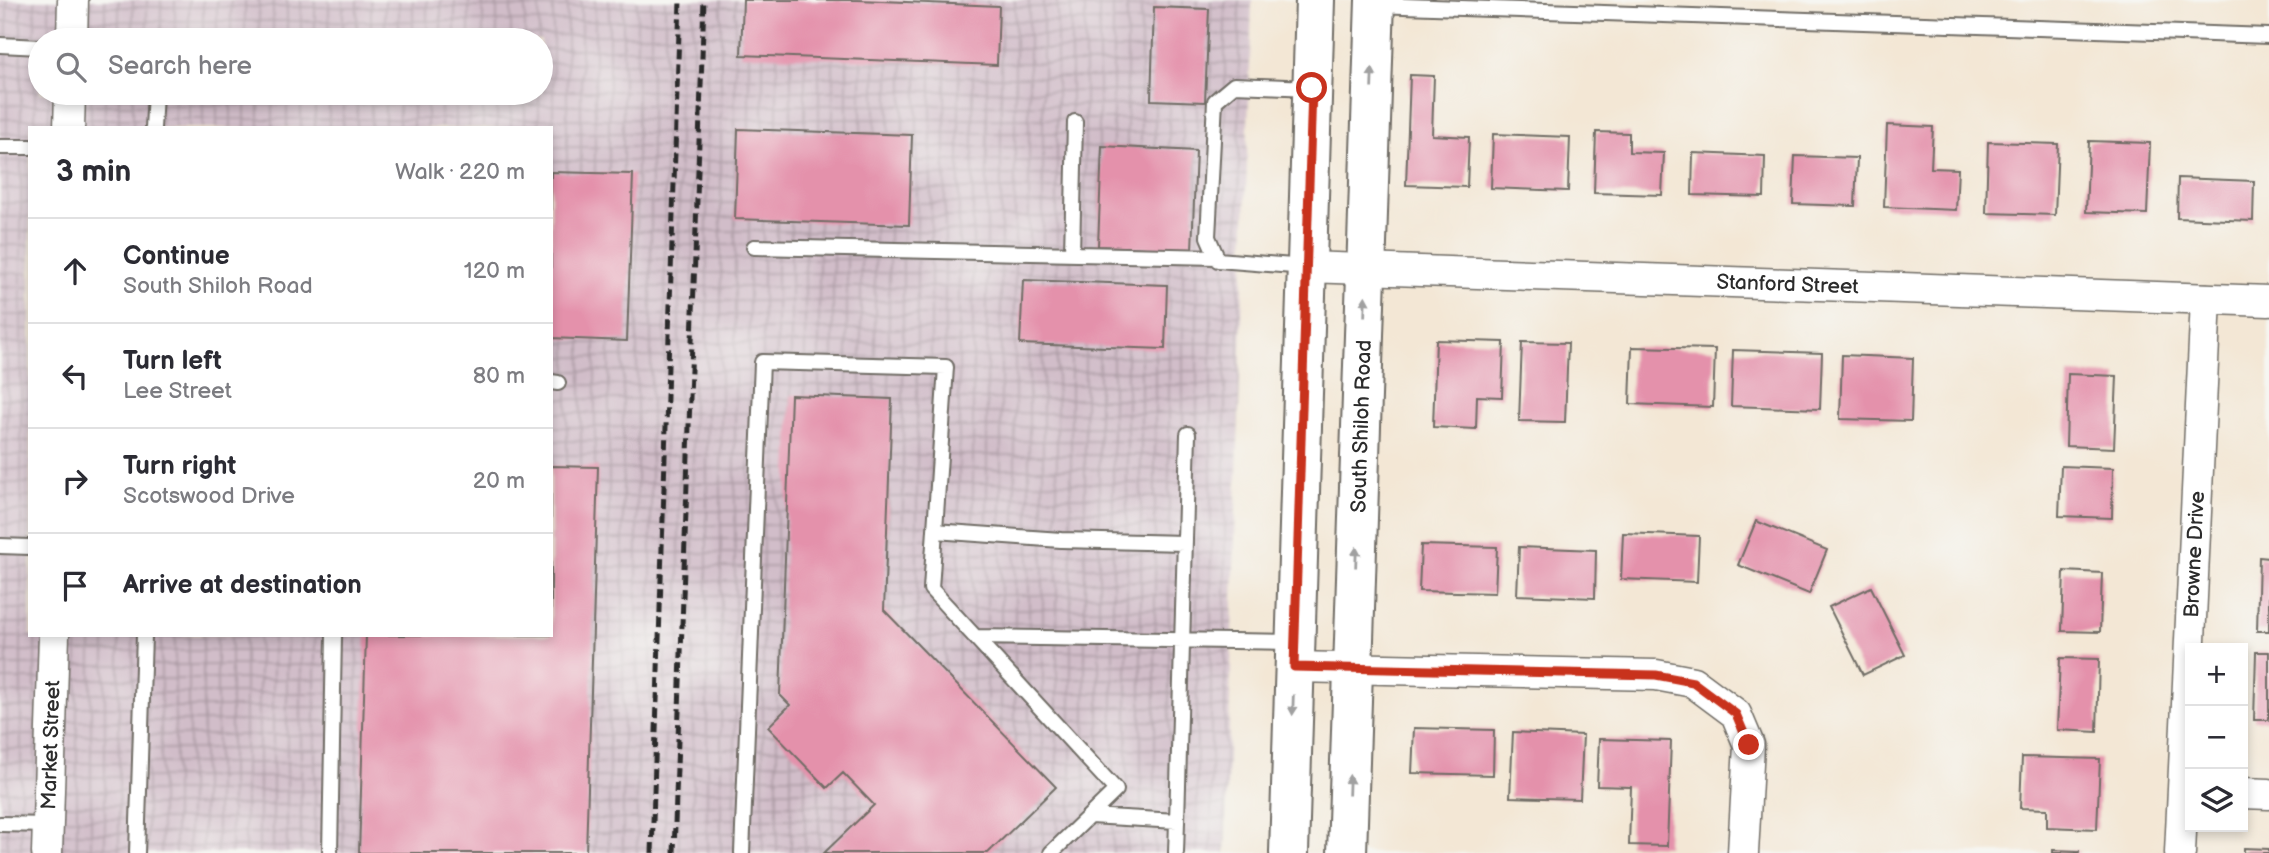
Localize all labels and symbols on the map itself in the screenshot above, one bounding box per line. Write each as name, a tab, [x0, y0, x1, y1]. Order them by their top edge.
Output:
one-way arrow	[1367, 67, 1378, 89]
route start	[1296, 72, 1327, 103]
street label: Stanford Street	[1716, 269, 1860, 300]
one-way arrow	[1359, 294, 1370, 316]
street label: South Shiloh Road	[1346, 339, 1377, 513]
street label: Browne Drive	[2179, 490, 2210, 618]
one-way arrow	[1350, 546, 1361, 568]
street label: Market Street	[36, 679, 66, 810]
one-way arrow	[1288, 694, 1299, 716]
route end	[1733, 729, 1764, 760]
one-way arrow	[1343, 774, 1354, 796]

